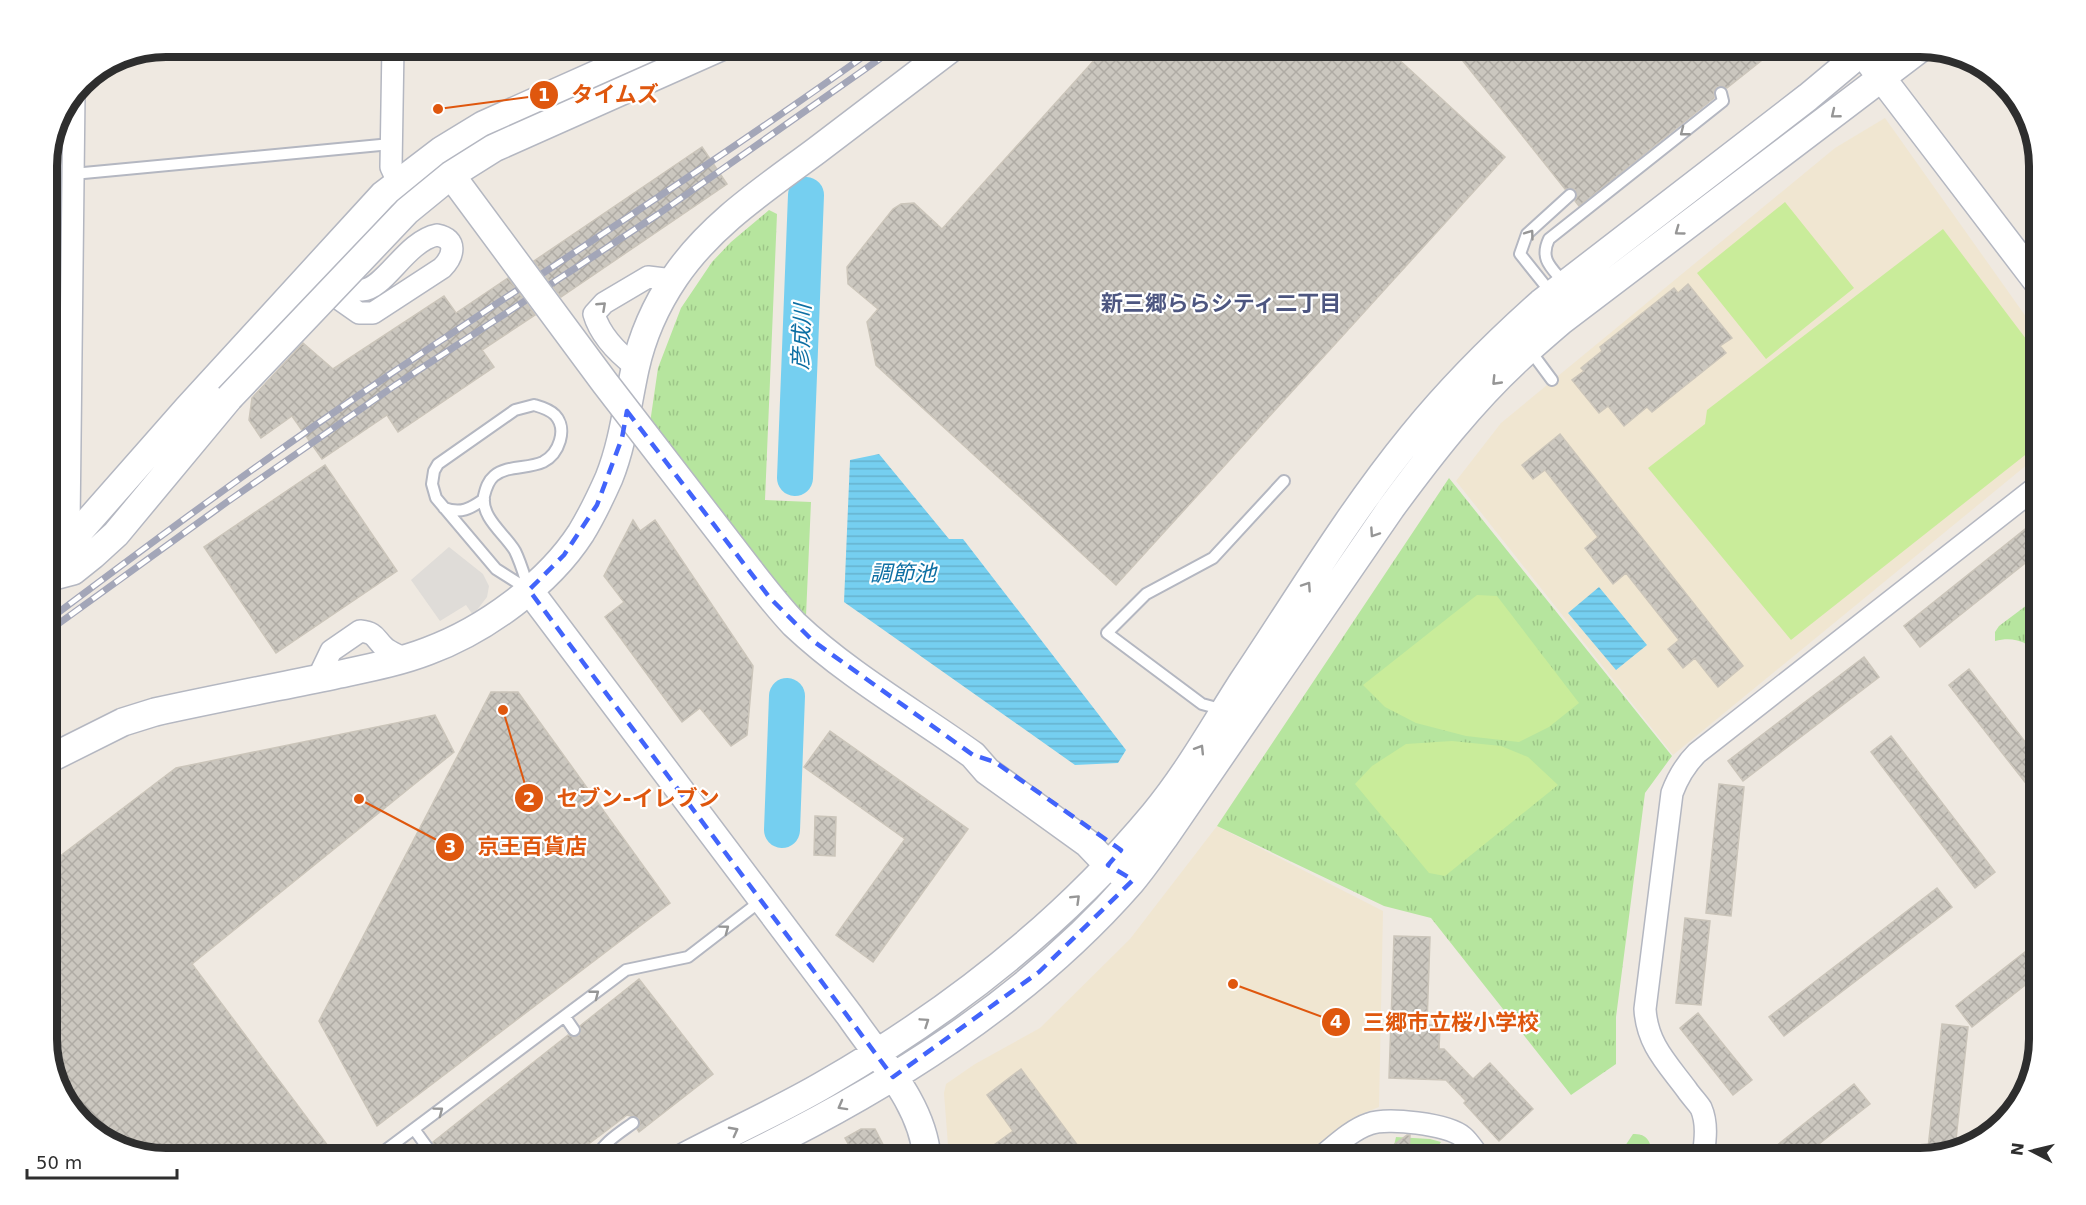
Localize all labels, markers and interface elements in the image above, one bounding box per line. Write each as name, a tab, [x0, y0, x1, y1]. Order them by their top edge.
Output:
callout: タイムズ	[529, 75, 671, 115]
text: タイムズ	[571, 82, 659, 107]
text: 1	[538, 84, 550, 105]
one-way arrow	[1831, 107, 1842, 118]
one-way arrow	[1680, 124, 1691, 135]
one-way arrow	[1675, 224, 1686, 235]
one-way arrow	[1523, 229, 1534, 240]
district label: 新三郷ららシティ二丁目	[1101, 291, 1341, 316]
one-way arrow	[596, 302, 606, 313]
water label: 彦成川	[788, 302, 815, 370]
one-way arrow	[1492, 375, 1503, 385]
one-way arrow	[1370, 527, 1381, 538]
water label: 調節池	[870, 561, 938, 586]
one-way arrow	[1299, 582, 1311, 592]
one-way arrow	[1192, 745, 1204, 755]
callout: セブン-イレブン	[514, 778, 731, 818]
text: セブン-イレブン	[556, 786, 720, 811]
text: 2	[523, 788, 535, 809]
callout: 京王百貨店	[435, 827, 599, 867]
text: 京王百貨店	[477, 834, 587, 859]
text: 3	[444, 836, 456, 857]
one-way arrow	[1069, 895, 1079, 906]
one-way arrow	[719, 925, 730, 936]
one-way arrow	[588, 991, 599, 1002]
callout: 三郷市立桜小学校	[1321, 1002, 1551, 1042]
text: 三郷市立桜小学校	[1363, 1010, 1539, 1035]
text: 4	[1330, 1011, 1342, 1032]
one-way arrow	[918, 1018, 929, 1029]
one-way arrow	[838, 1099, 849, 1110]
one-way arrow	[432, 1107, 443, 1118]
north arrow	[2002, 1121, 2062, 1181]
one-way arrow	[727, 1127, 738, 1138]
text: N	[2007, 1141, 2028, 1157]
scale bar	[27, 1142, 177, 1180]
text: 50 m	[36, 1152, 82, 1173]

